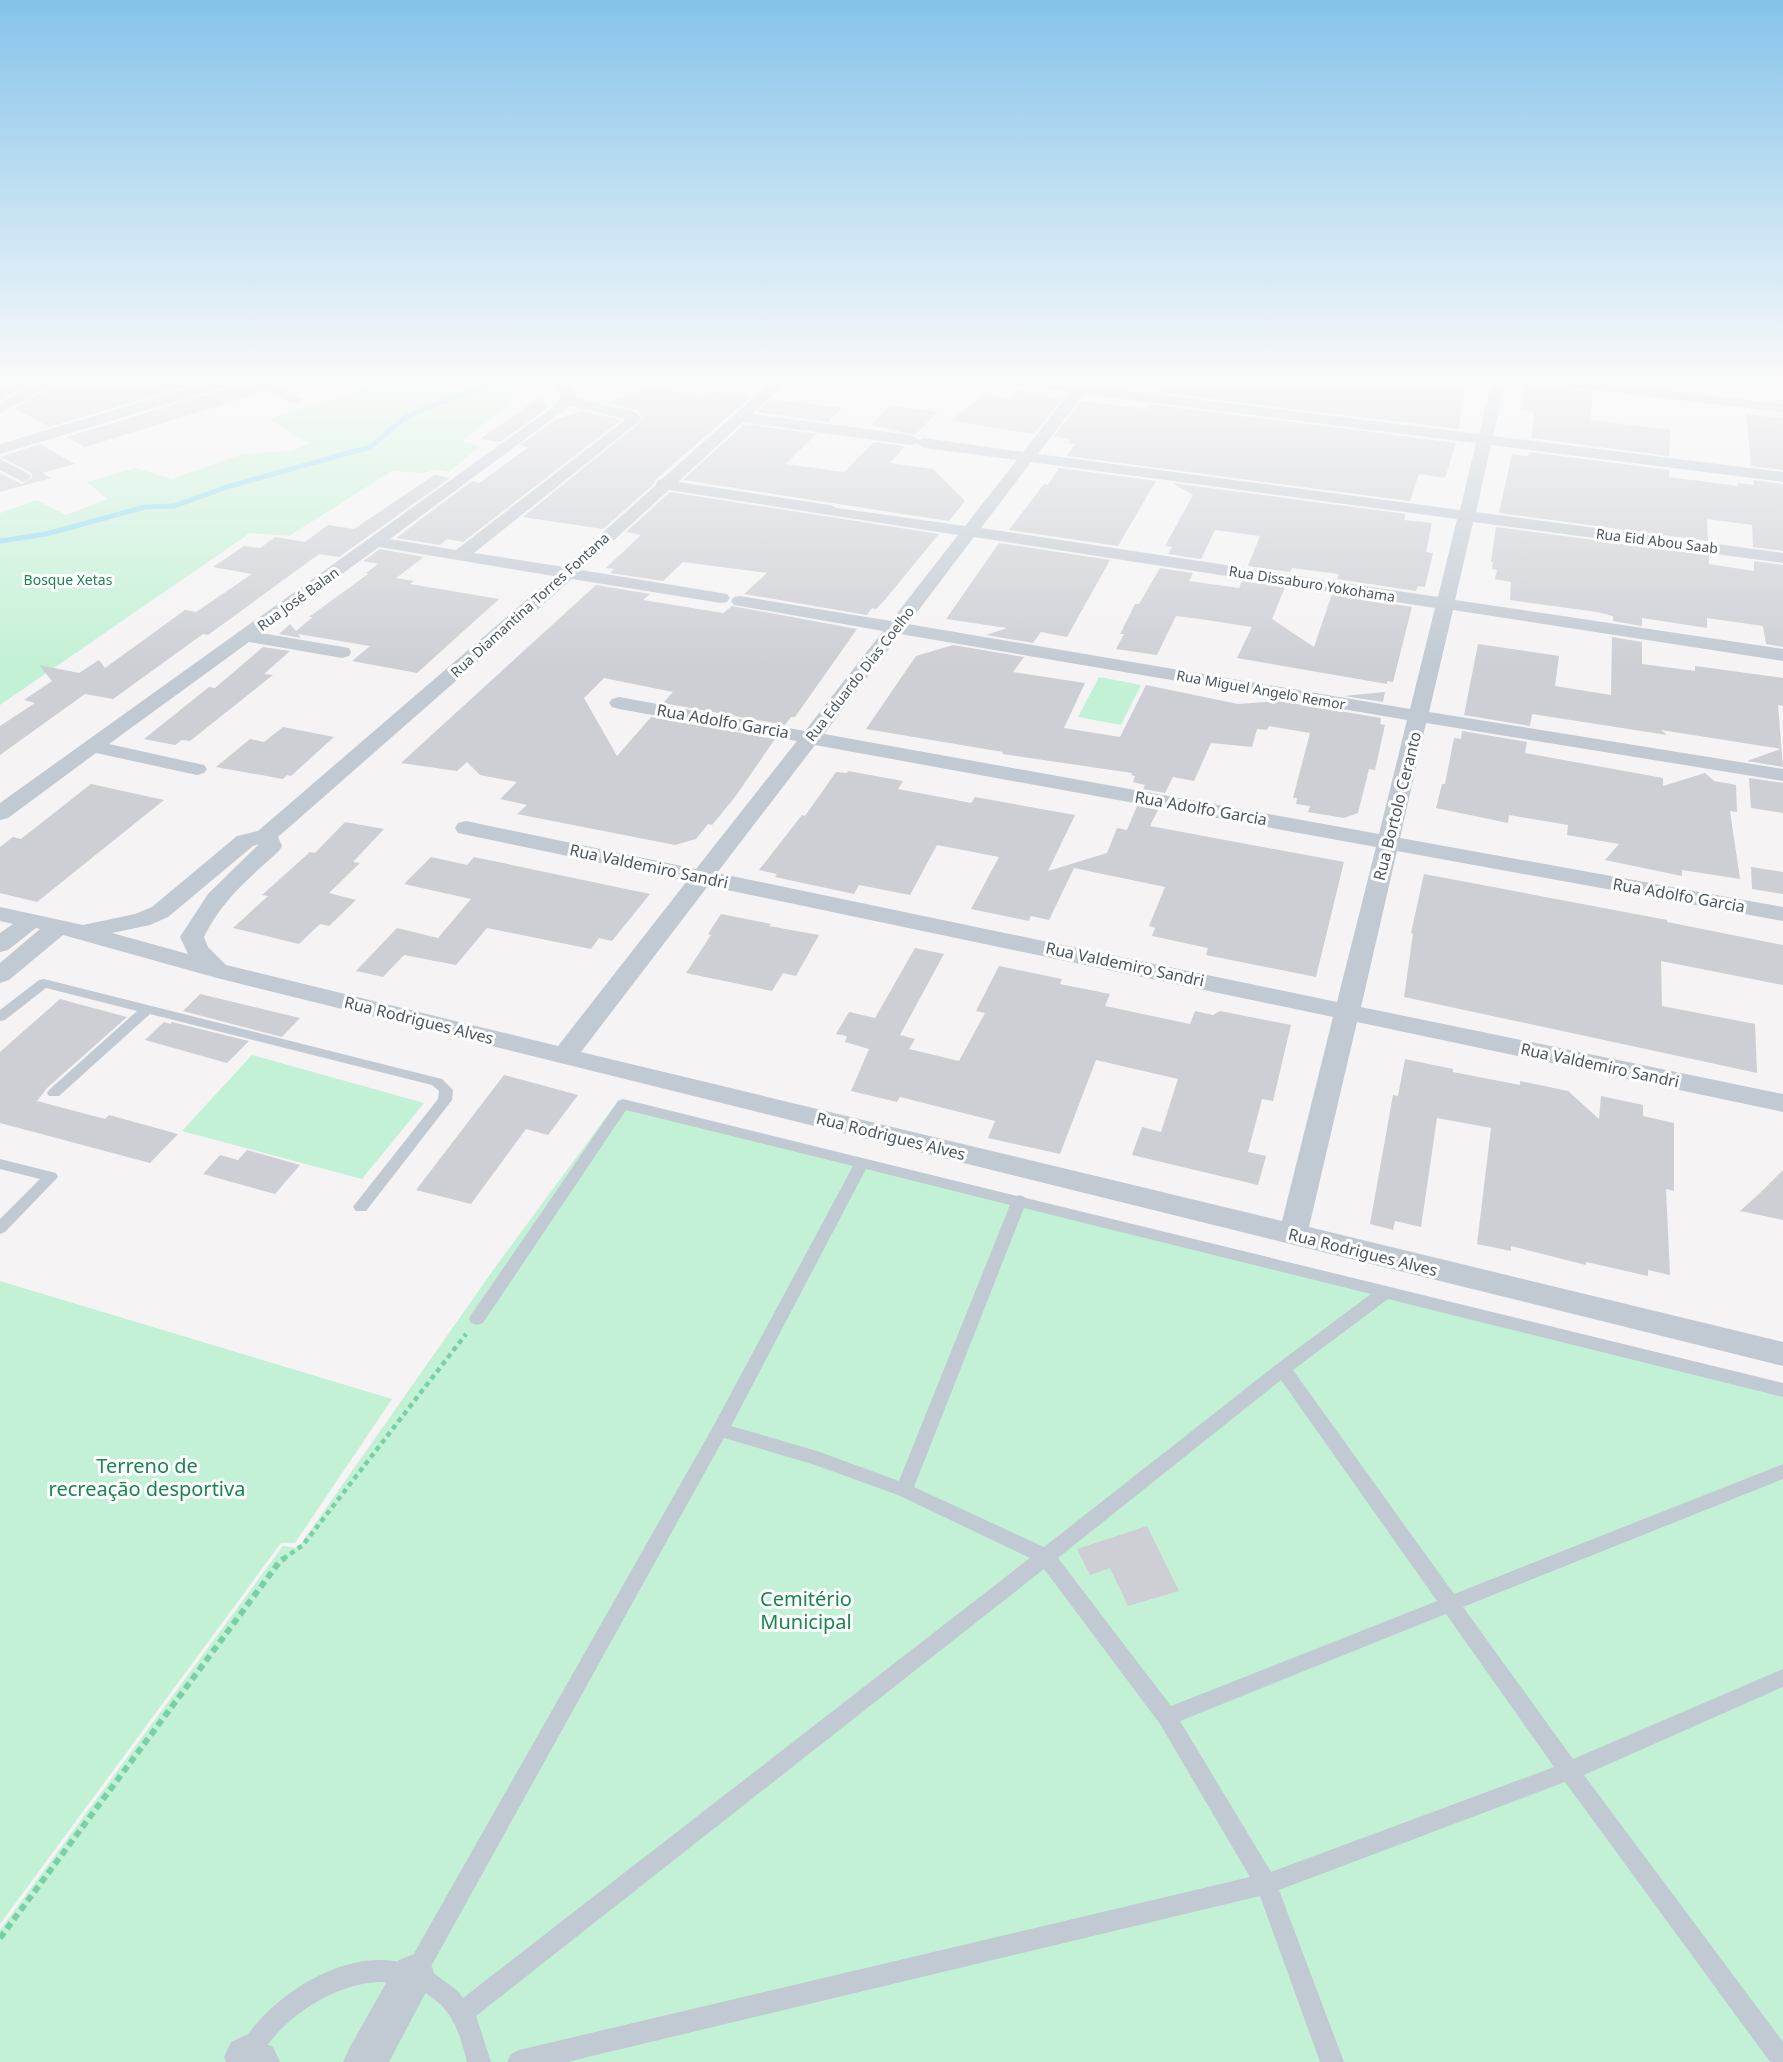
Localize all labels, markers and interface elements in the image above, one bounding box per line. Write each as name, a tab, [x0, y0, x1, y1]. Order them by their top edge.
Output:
street label: Rua Eid Abou Saab	[1595, 524, 1719, 557]
street label: Rua Diamantina Torres Fontana	[446, 528, 613, 681]
street label: Rua Dissaburo Yokohama	[1228, 561, 1396, 606]
street label: Rua José Balan	[253, 563, 342, 635]
park label: Bosque Xetas	[24, 570, 113, 589]
street label: Rua Eduardo Dias Coelho	[801, 602, 918, 745]
street label: Rua Miguel Angelo Remor	[1175, 665, 1347, 714]
street label: Rua Adolfo Garcia	[655, 699, 791, 743]
street label: Rua Bortolo Ceranto	[1368, 729, 1426, 883]
street label: Rua Adolfo Garcia	[1133, 786, 1269, 830]
street label: Rua Valdemiro Sandri	[568, 838, 730, 894]
street label: Rua Adolfo Garcia	[1611, 873, 1747, 917]
street label: Rua Valdemiro Sandri	[1044, 936, 1206, 992]
street label: Rua Rodrigues Alves	[342, 991, 496, 1049]
street label: Rua Valdemiro Sandri	[1519, 1037, 1681, 1093]
street label: Rua Rodrigues Alves	[814, 1107, 968, 1165]
street label: Rua Rodrigues Alves	[1286, 1223, 1440, 1281]
park label: Terreno de recreação desportiva	[49, 1452, 245, 1502]
park label: Cemitério Municipal	[760, 1585, 852, 1635]

